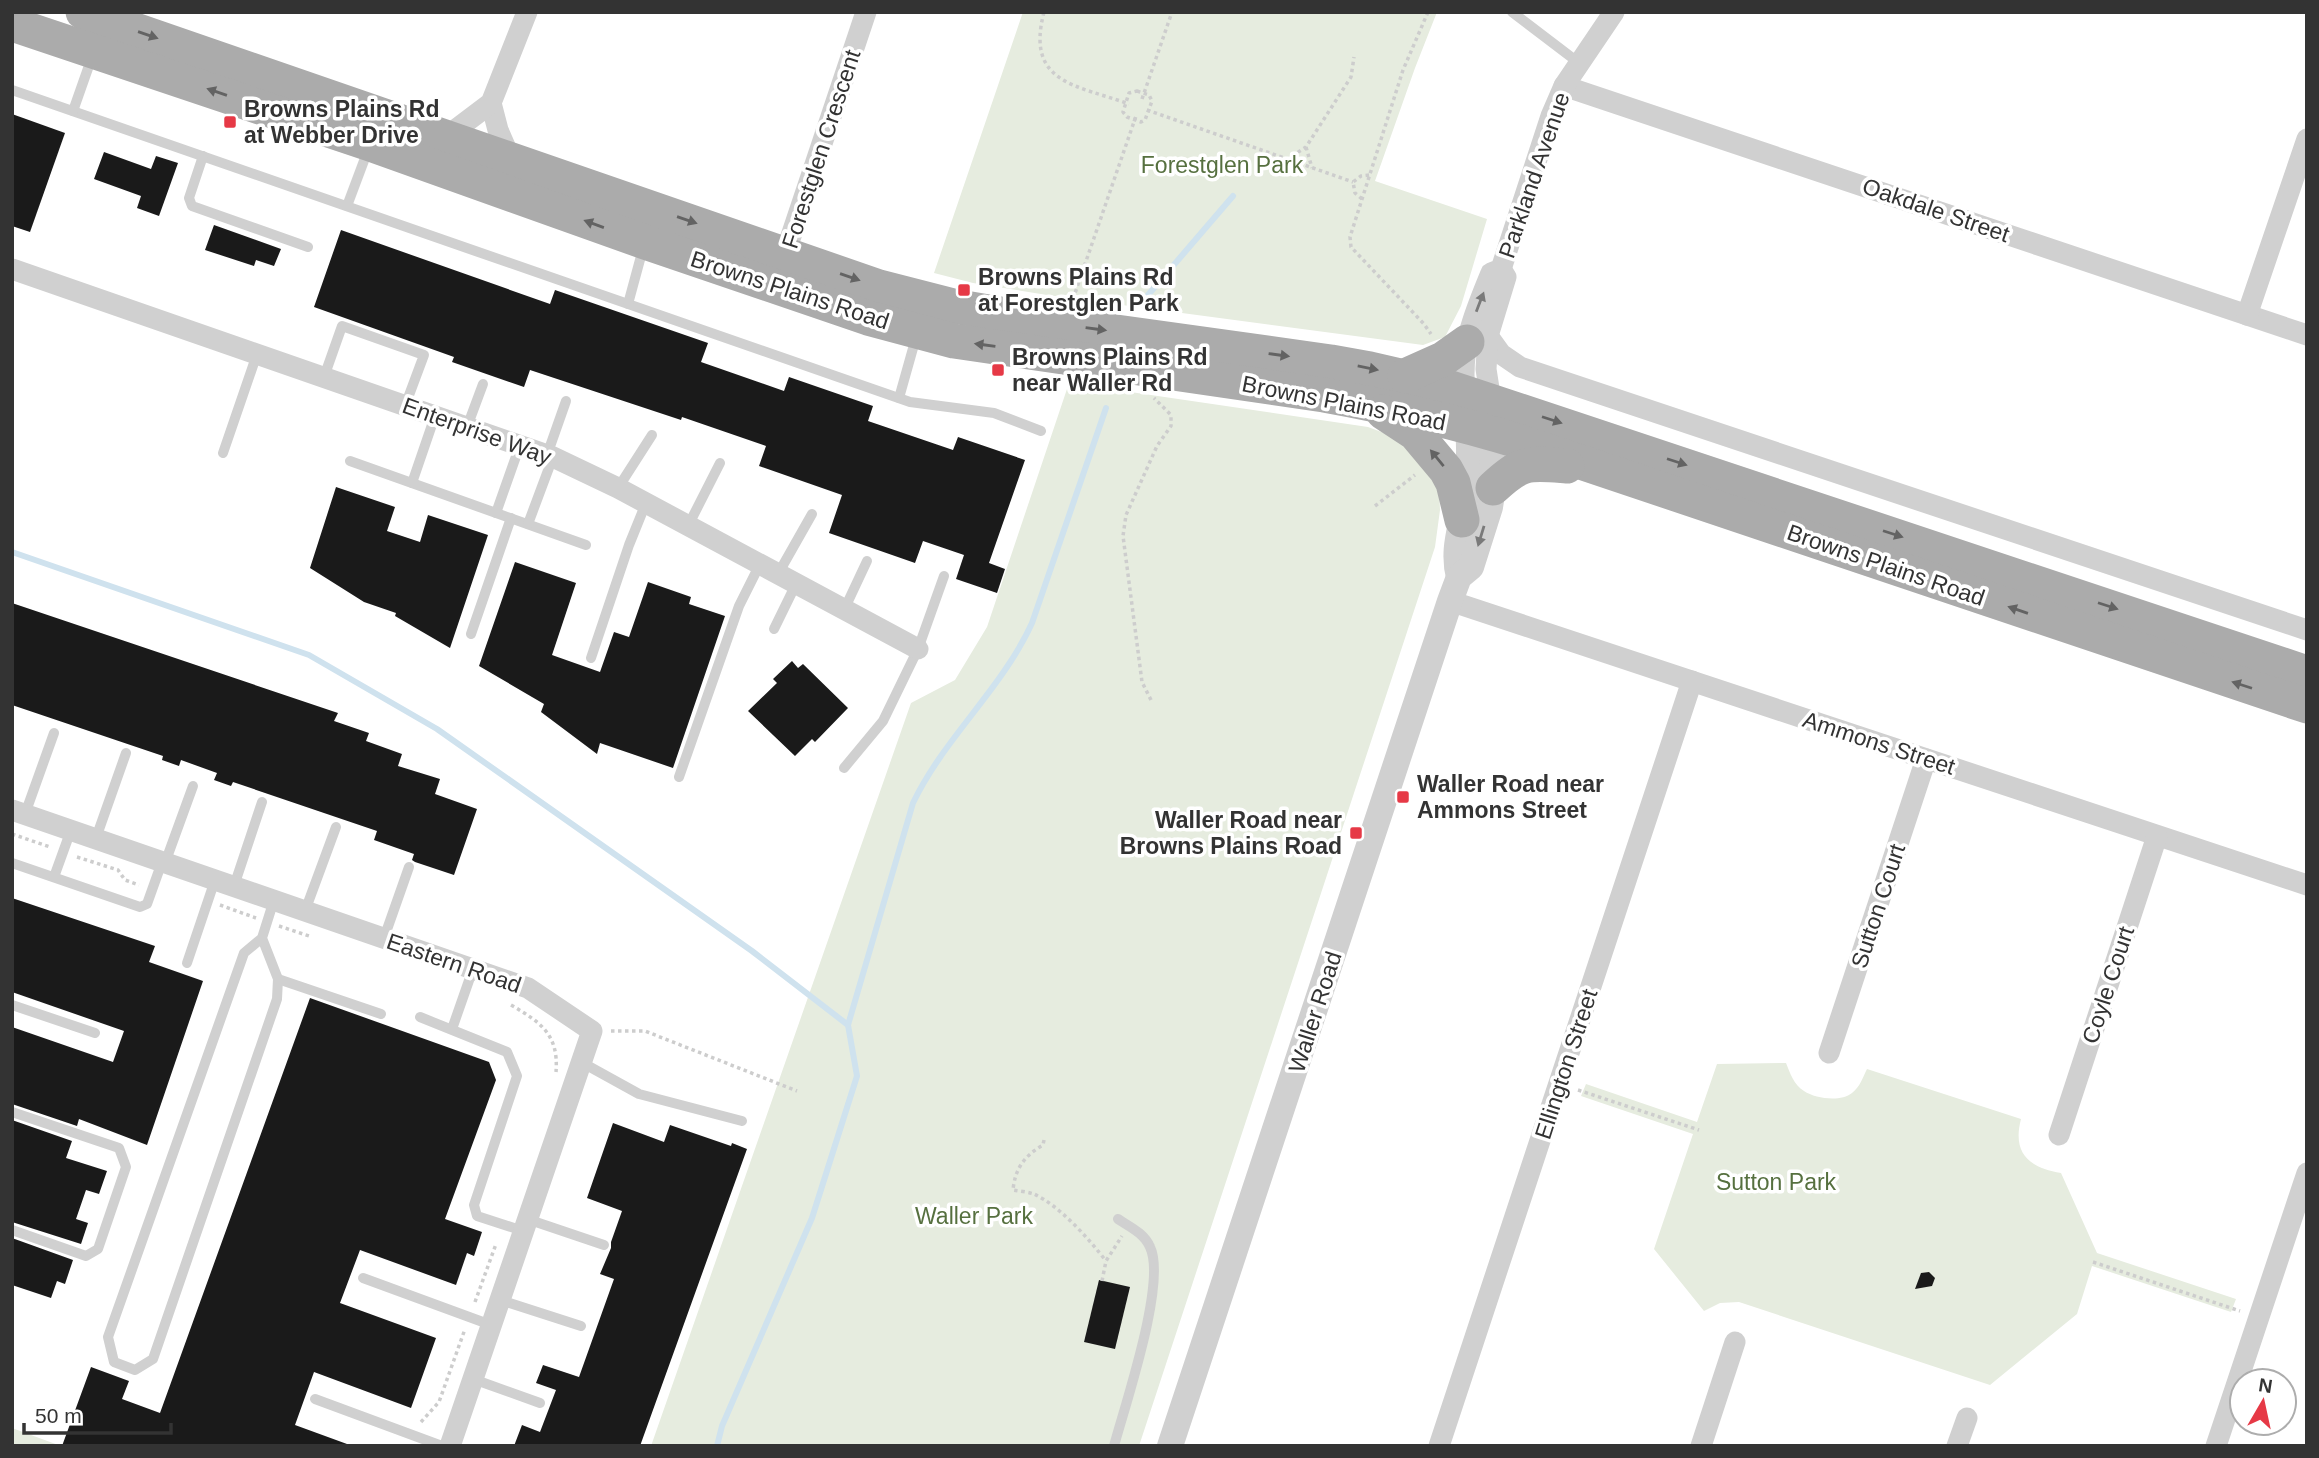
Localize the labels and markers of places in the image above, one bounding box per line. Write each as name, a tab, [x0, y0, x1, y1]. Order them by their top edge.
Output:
place label: Browns Plains Rd at Webber Drive	[244, 96, 440, 148]
marker: Browns Plains Rd at Webber Drive	[222, 114, 238, 130]
place label: Browns Plains Rd at Forestglen Park	[978, 264, 1179, 316]
marker: Browns Plains Rd at Forestglen Park	[956, 282, 972, 298]
place label: Browns Plains Rd near Waller Rd	[1012, 344, 1208, 396]
marker: Browns Plains Rd near Waller Rd	[990, 362, 1006, 378]
place label: Waller Road near Ammons Street	[1417, 771, 1604, 823]
marker: Waller Road near Ammons Street	[1395, 789, 1411, 805]
place label: Waller Road near Browns Plains Road	[1120, 807, 1342, 859]
marker: Waller Road near Browns Plains Road	[1348, 825, 1364, 841]

